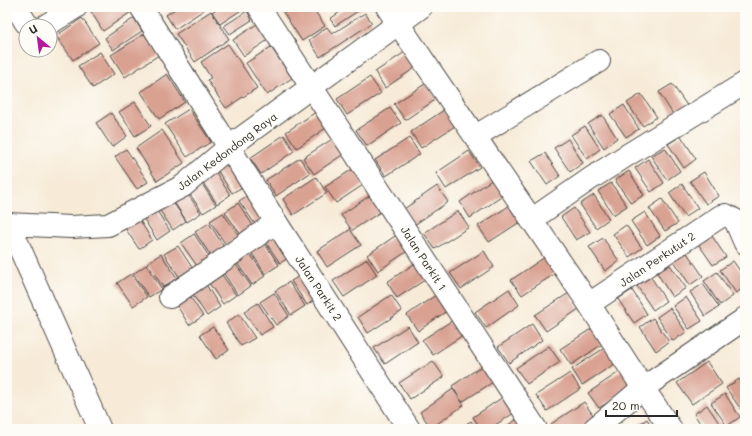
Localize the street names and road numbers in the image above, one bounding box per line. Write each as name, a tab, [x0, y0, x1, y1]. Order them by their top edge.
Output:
street label: Jalan Kedondong Raya	[174, 108, 280, 193]
street label: Jalan Parkit 1	[398, 223, 450, 293]
street label: Jalan Perkutut 2	[616, 228, 698, 290]
street label: Jalan Parkit 2	[292, 252, 346, 324]

